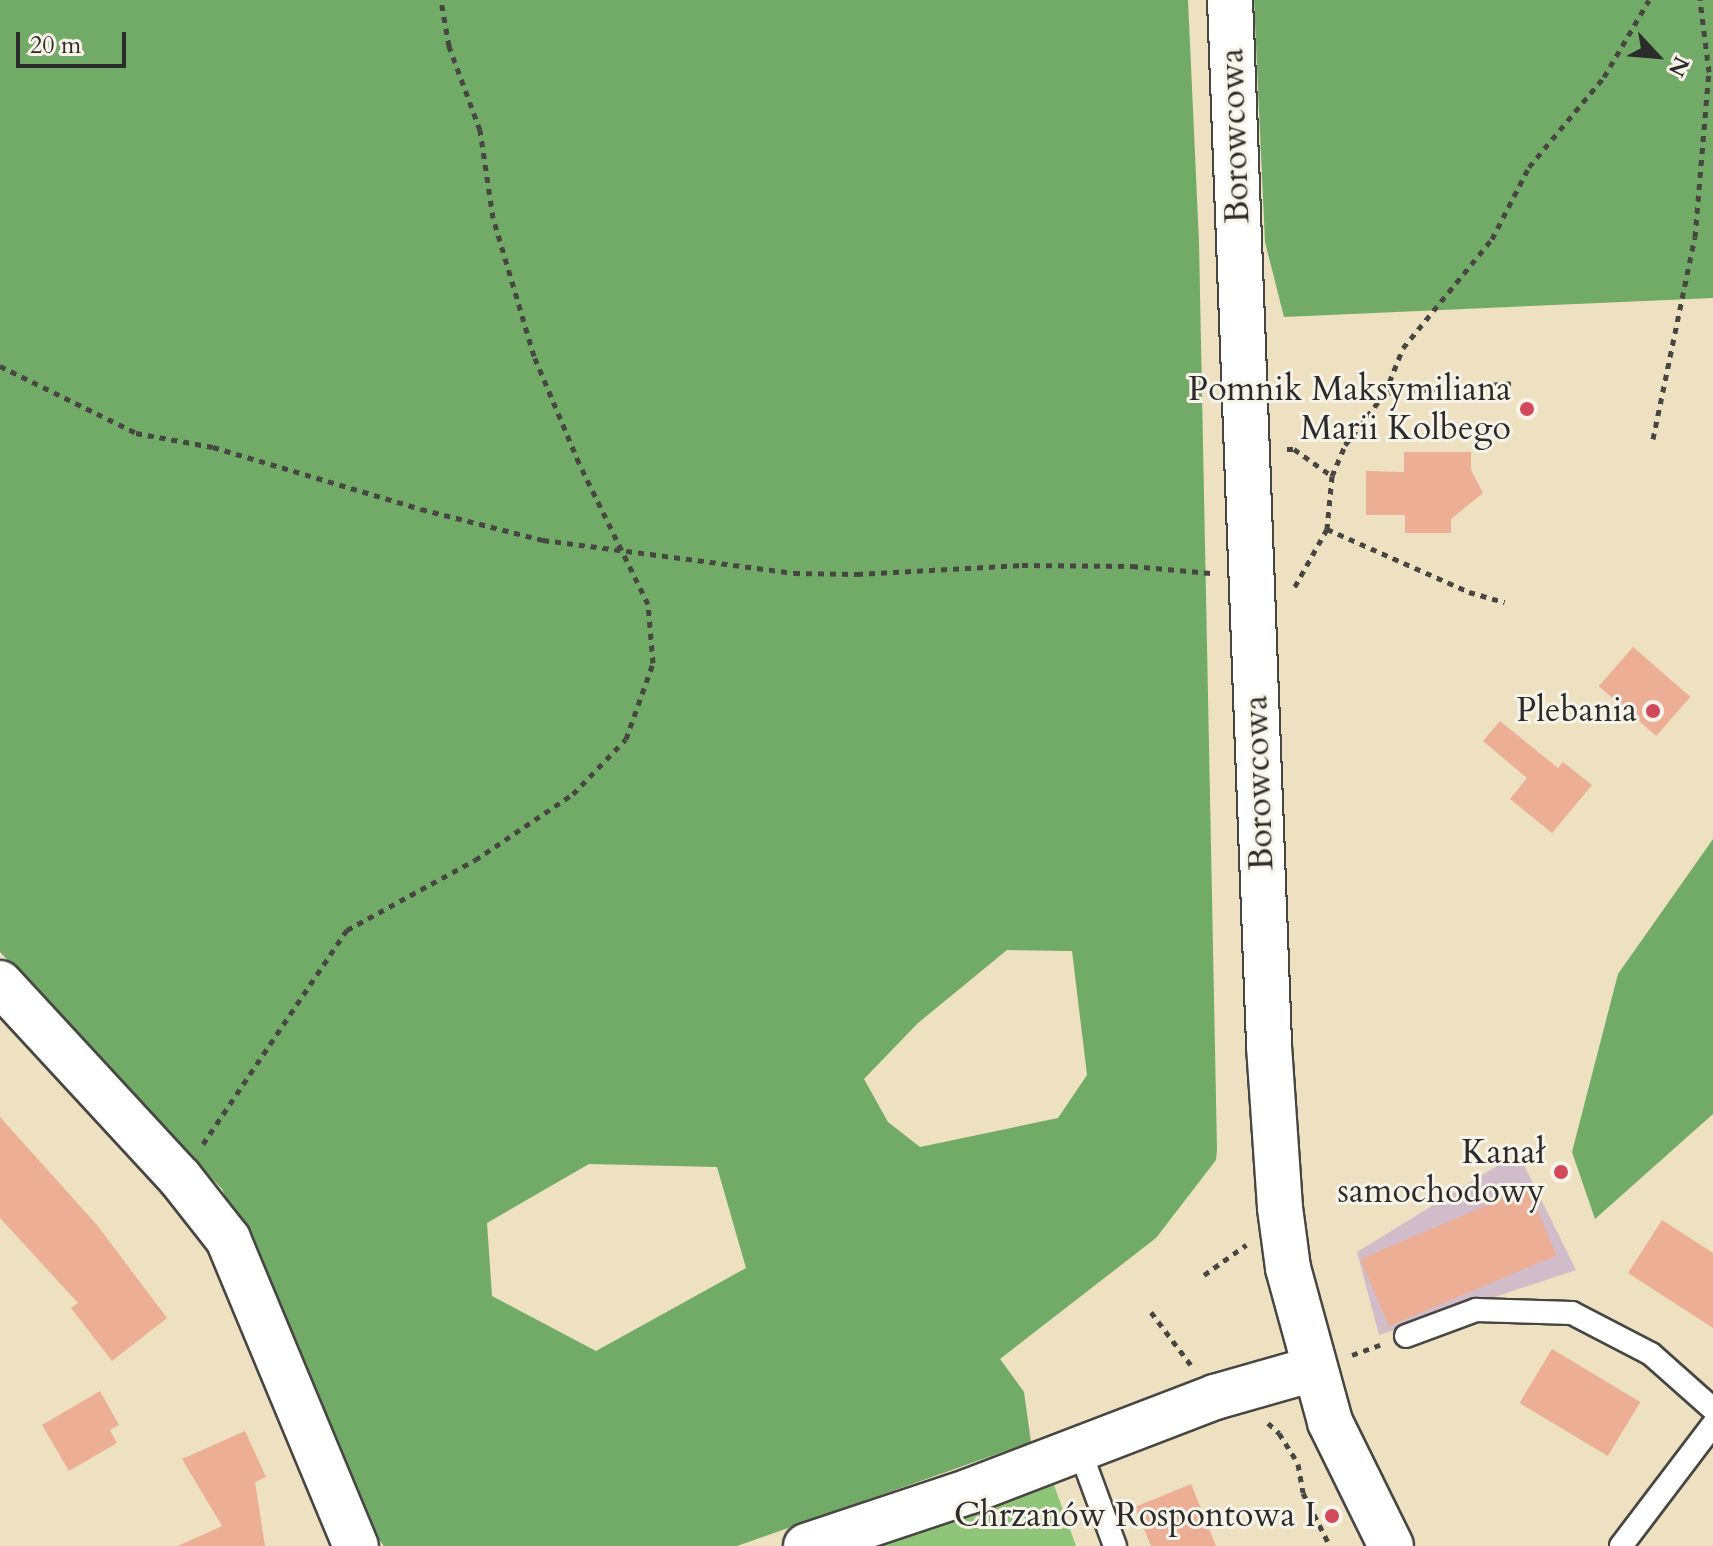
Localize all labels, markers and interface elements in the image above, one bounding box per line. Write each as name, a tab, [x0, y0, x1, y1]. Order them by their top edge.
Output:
scale bar	[20, 16, 130, 66]
north arrow	[1617, 16, 1697, 96]
text: 20 m	[30, 29, 81, 62]
street label: Borowcowa	[1212, 48, 1258, 224]
text: N	[1661, 51, 1696, 82]
place label: Pomnik Maksymiliana Marii Kolbego	[1188, 369, 1511, 448]
marker: Pomnik Maksymiliana Marii Kolbego	[1518, 400, 1536, 418]
place label: Plebania	[1516, 691, 1637, 731]
street label: Borowcowa	[1236, 695, 1282, 871]
marker: Plebania	[1644, 702, 1662, 720]
place label: Kanał samochodowy	[1338, 1132, 1545, 1212]
marker: Kanał samochodowy	[1552, 1163, 1570, 1181]
place label: Chrzanów Rospontowa I	[954, 1496, 1316, 1536]
marker: Chrzanów Rospontowa I	[1323, 1507, 1341, 1525]

